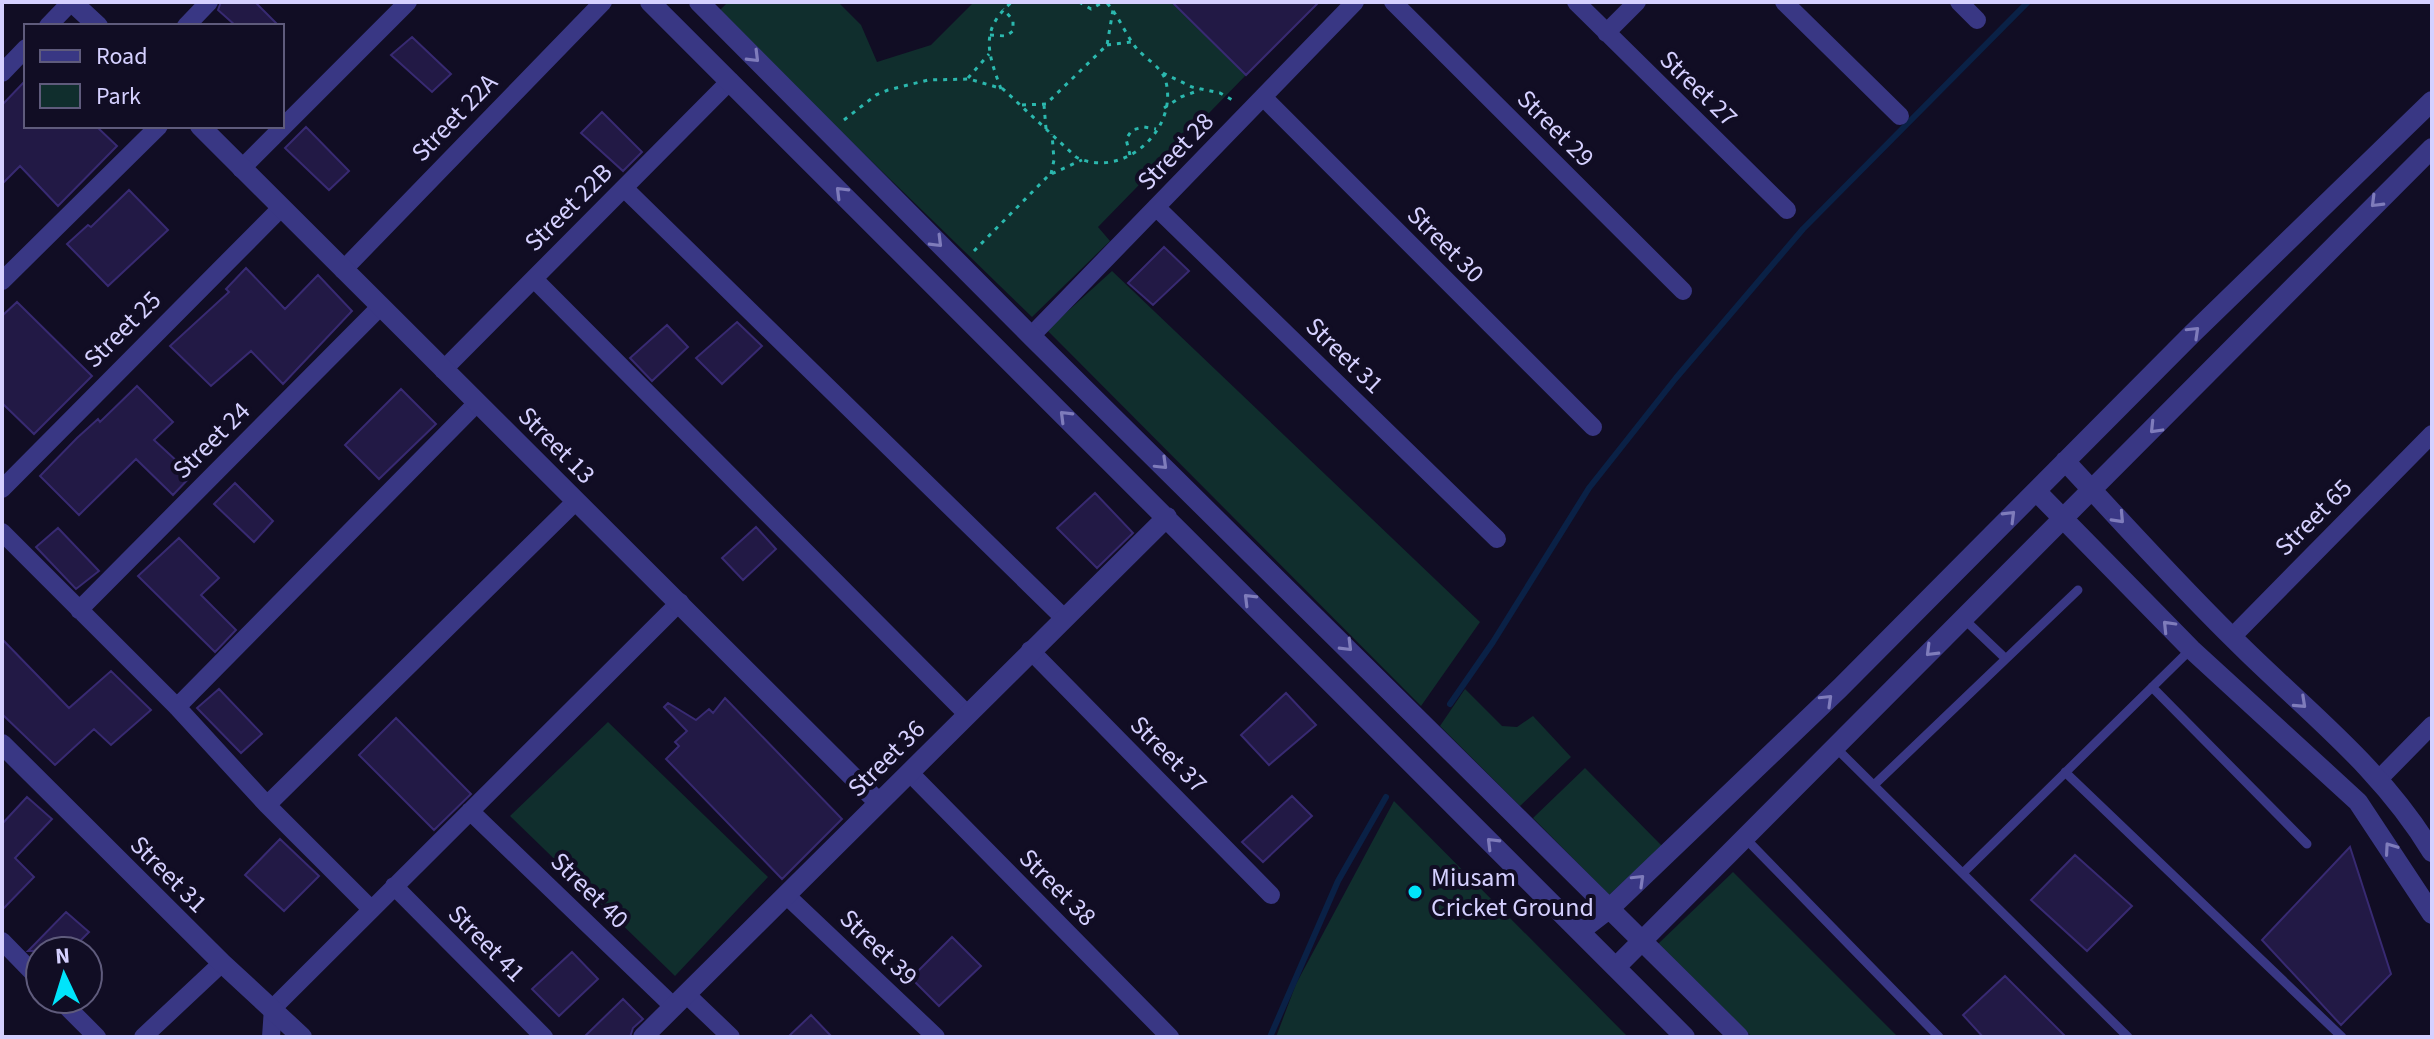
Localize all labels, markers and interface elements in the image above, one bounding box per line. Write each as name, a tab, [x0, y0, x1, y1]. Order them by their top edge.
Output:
legend	[24, 24, 284, 128]
text: Road	[96, 39, 148, 74]
street label: Street 27	[1651, 42, 1746, 135]
one-way arrow	[745, 48, 759, 62]
street label: Street 22A	[403, 64, 507, 170]
text: Park	[96, 79, 141, 114]
street label: Street 29	[1509, 81, 1603, 175]
street label: Street 28	[1129, 104, 1222, 199]
street label: Street 22B	[516, 155, 621, 260]
one-way arrow	[836, 187, 850, 202]
one-way arrow	[2371, 193, 2385, 207]
street label: Street 30	[1399, 197, 1493, 291]
one-way arrow	[928, 233, 942, 247]
street label: Street 25	[75, 282, 169, 376]
street label: Street 31	[1297, 309, 1392, 402]
one-way arrow	[2185, 327, 2199, 341]
street label: Street 24	[164, 393, 258, 487]
street label: Street 13	[510, 398, 604, 492]
one-way arrow	[1060, 411, 1074, 425]
one-way arrow	[2149, 419, 2164, 433]
one-way arrow	[1153, 455, 1167, 469]
street label: Street 65	[2266, 470, 2360, 564]
one-way arrow	[2109, 509, 2124, 523]
one-way arrow	[2001, 511, 2015, 525]
one-way arrow	[1244, 594, 1258, 608]
one-way arrow	[2163, 620, 2177, 635]
one-way arrow	[1338, 637, 1352, 652]
one-way arrow	[1926, 642, 1941, 656]
one-way arrow	[2292, 693, 2306, 708]
one-way arrow	[1817, 696, 1832, 710]
street label: Street 37	[1122, 707, 1216, 801]
street label: Street 36	[839, 711, 933, 805]
street label: Street 31	[122, 827, 216, 921]
one-way arrow	[1487, 838, 1501, 852]
street label: Street 38	[1011, 840, 1105, 934]
one-way arrow	[2385, 843, 2400, 857]
street label: Street 40	[542, 844, 637, 937]
place label: Miusam Cricket Ground	[1431, 859, 1594, 926]
one-way arrow	[1629, 875, 1644, 889]
marker: Miusam Cricket Ground	[1406, 883, 1424, 901]
street label: Street 41	[440, 896, 534, 990]
street label: Street 39	[831, 901, 926, 994]
north arrow	[24, 935, 104, 1015]
text: N	[54, 940, 71, 973]

